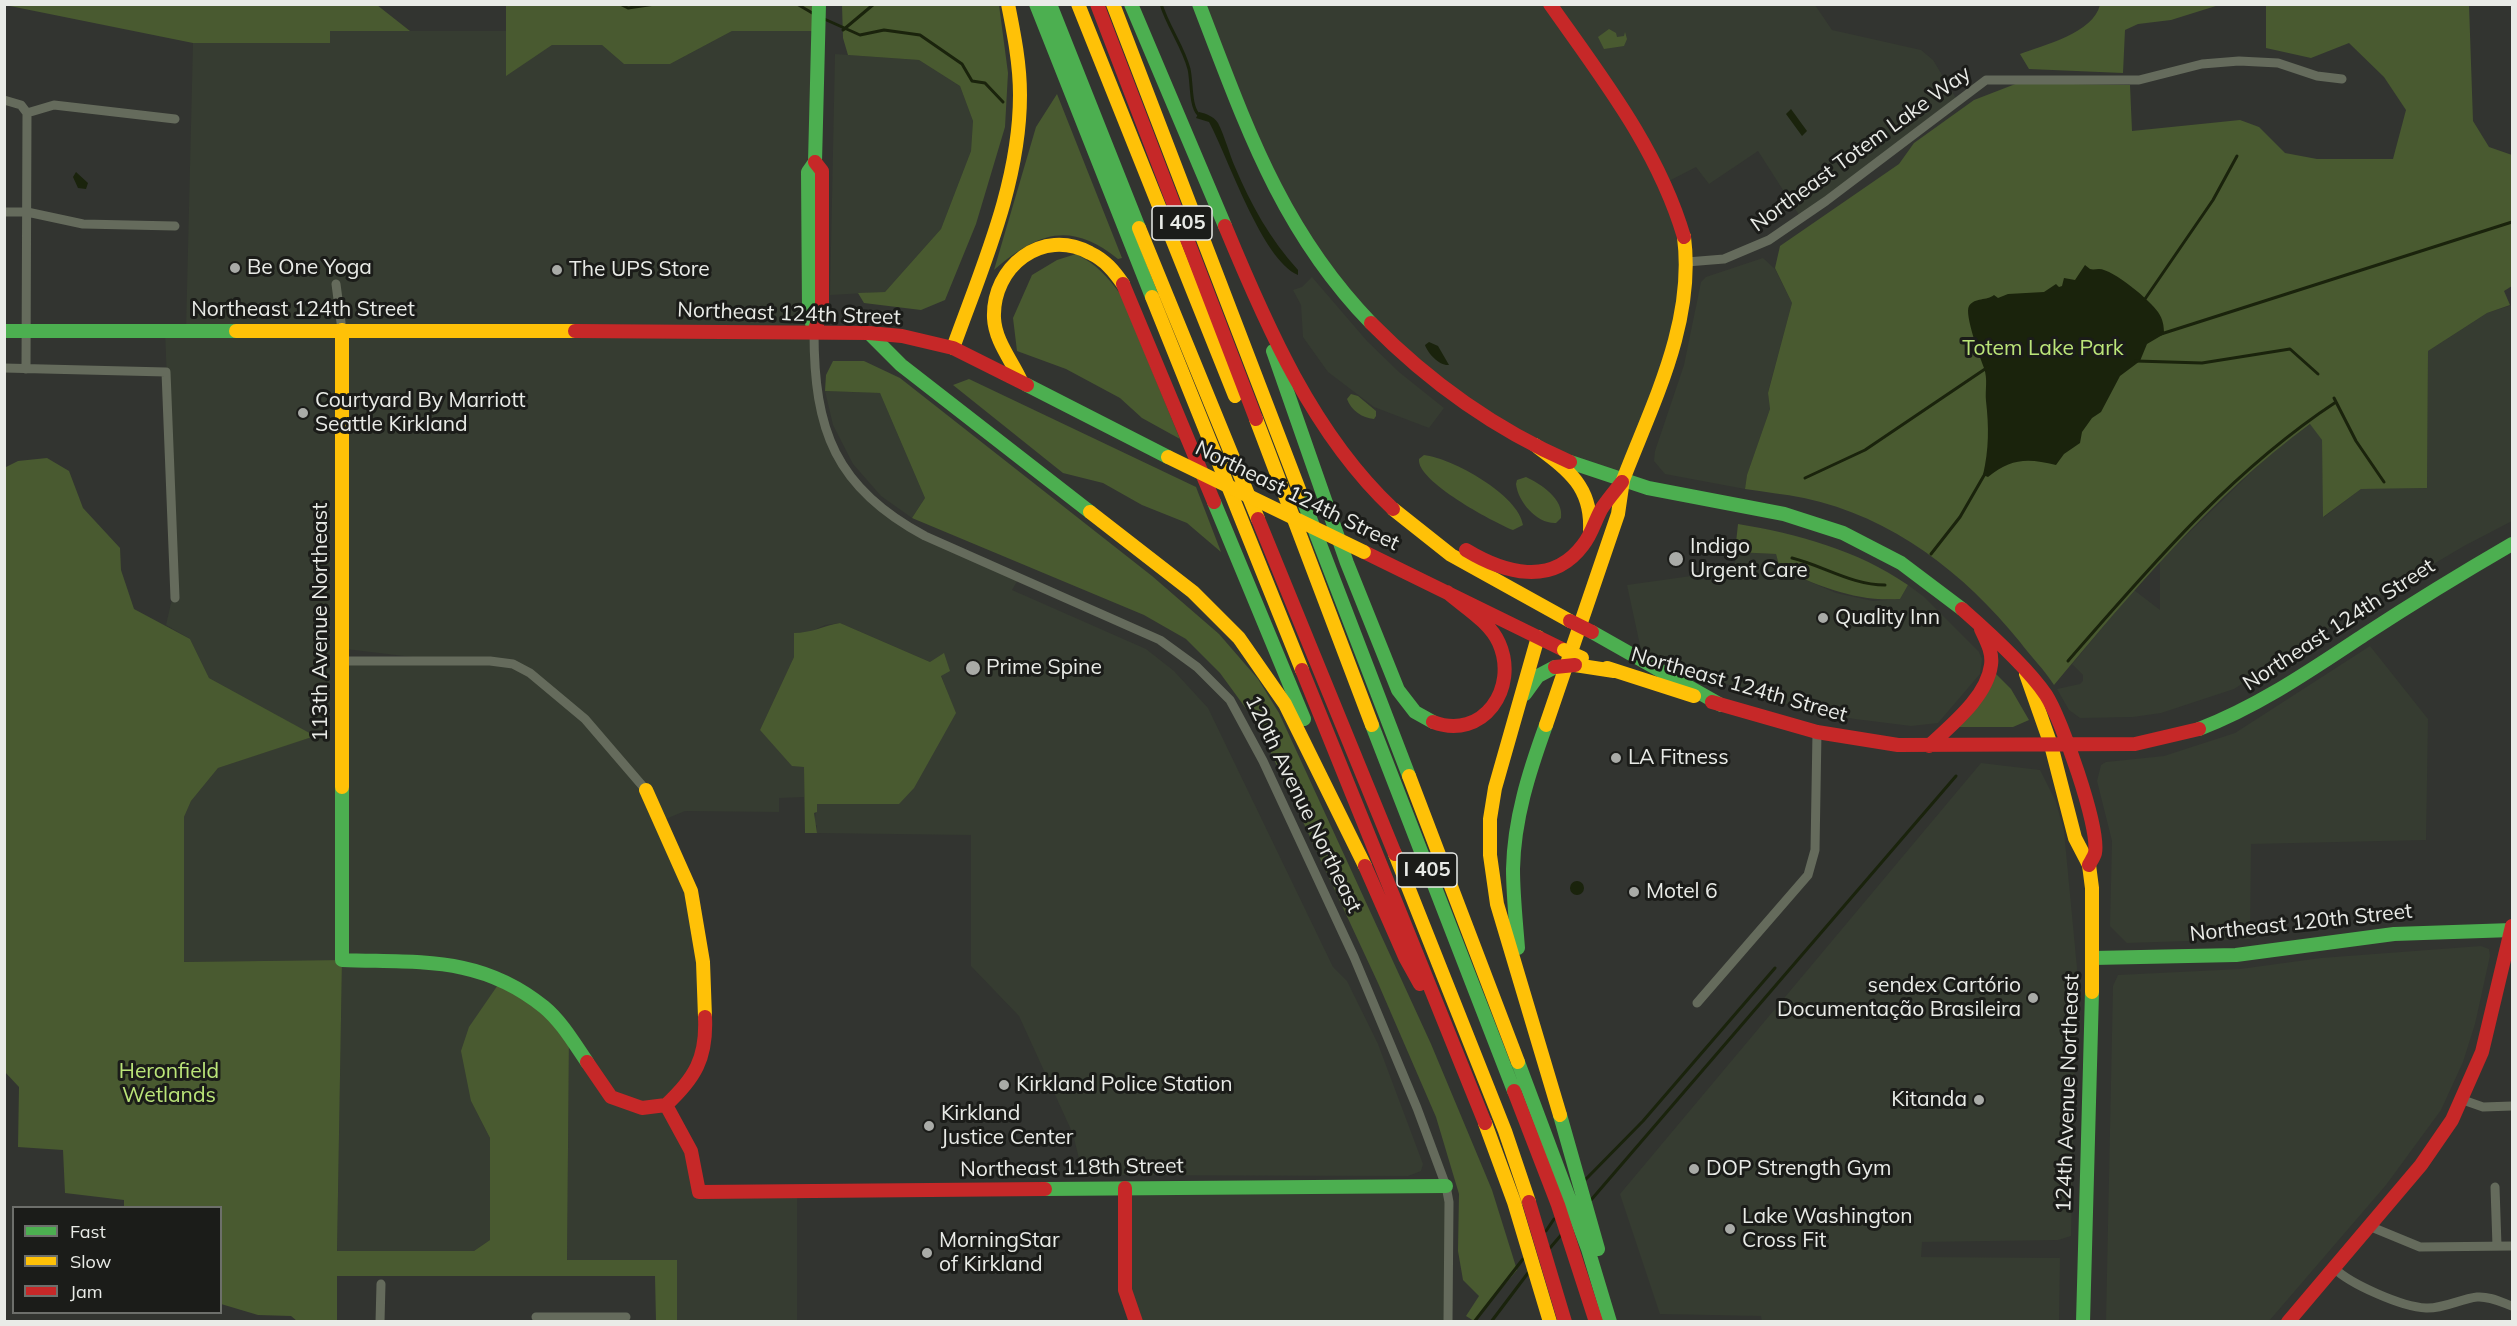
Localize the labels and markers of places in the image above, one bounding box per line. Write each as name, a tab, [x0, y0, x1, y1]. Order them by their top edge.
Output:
place label: Be One Yoga	[247, 255, 372, 281]
place label: The UPS Store	[569, 257, 710, 283]
marker: Be One Yoga	[228, 261, 242, 275]
marker: The UPS Store	[550, 263, 564, 277]
place label: Courtyard By Marriott Seattle Kirkland	[315, 388, 526, 438]
marker: Courtyard By Marriott Seattle Kirkland	[296, 406, 310, 420]
place label: Indigo Urgent Care	[1690, 534, 1808, 584]
marker: Indigo Urgent Care	[1667, 550, 1685, 568]
place label: Quality Inn	[1835, 605, 1940, 631]
marker: Quality Inn	[1816, 611, 1830, 625]
place label: Prime Spine	[986, 655, 1102, 681]
marker: Prime Spine	[964, 659, 982, 677]
place label: LA Fitness	[1628, 745, 1729, 771]
marker: LA Fitness	[1609, 751, 1623, 765]
place label: Motel 6	[1646, 879, 1718, 905]
marker: Motel 6	[1627, 885, 1641, 899]
place label: sendex Cartório Documentação Brasileira	[1777, 973, 2021, 1023]
marker: sendex Cartório Documentação Brasileira	[2026, 991, 2040, 1005]
place label: Kirkland Police Station	[1016, 1072, 1233, 1098]
marker: Kirkland Police Station	[997, 1078, 1011, 1092]
place label: Kitanda	[1891, 1087, 1967, 1113]
marker: Kitanda	[1972, 1093, 1986, 1107]
place label: Kirkland Justice Center	[941, 1101, 1073, 1151]
marker: Kirkland Justice Center	[922, 1119, 936, 1133]
place label: DOP Strength Gym	[1706, 1156, 1891, 1182]
marker: DOP Strength Gym	[1687, 1162, 1701, 1176]
place label: Lake Washington Cross Fit	[1742, 1204, 1912, 1254]
marker: Lake Washington Cross Fit	[1723, 1222, 1737, 1236]
place label: MorningStar of Kirkland	[939, 1228, 1060, 1278]
marker: MorningStar of Kirkland	[920, 1246, 934, 1260]

